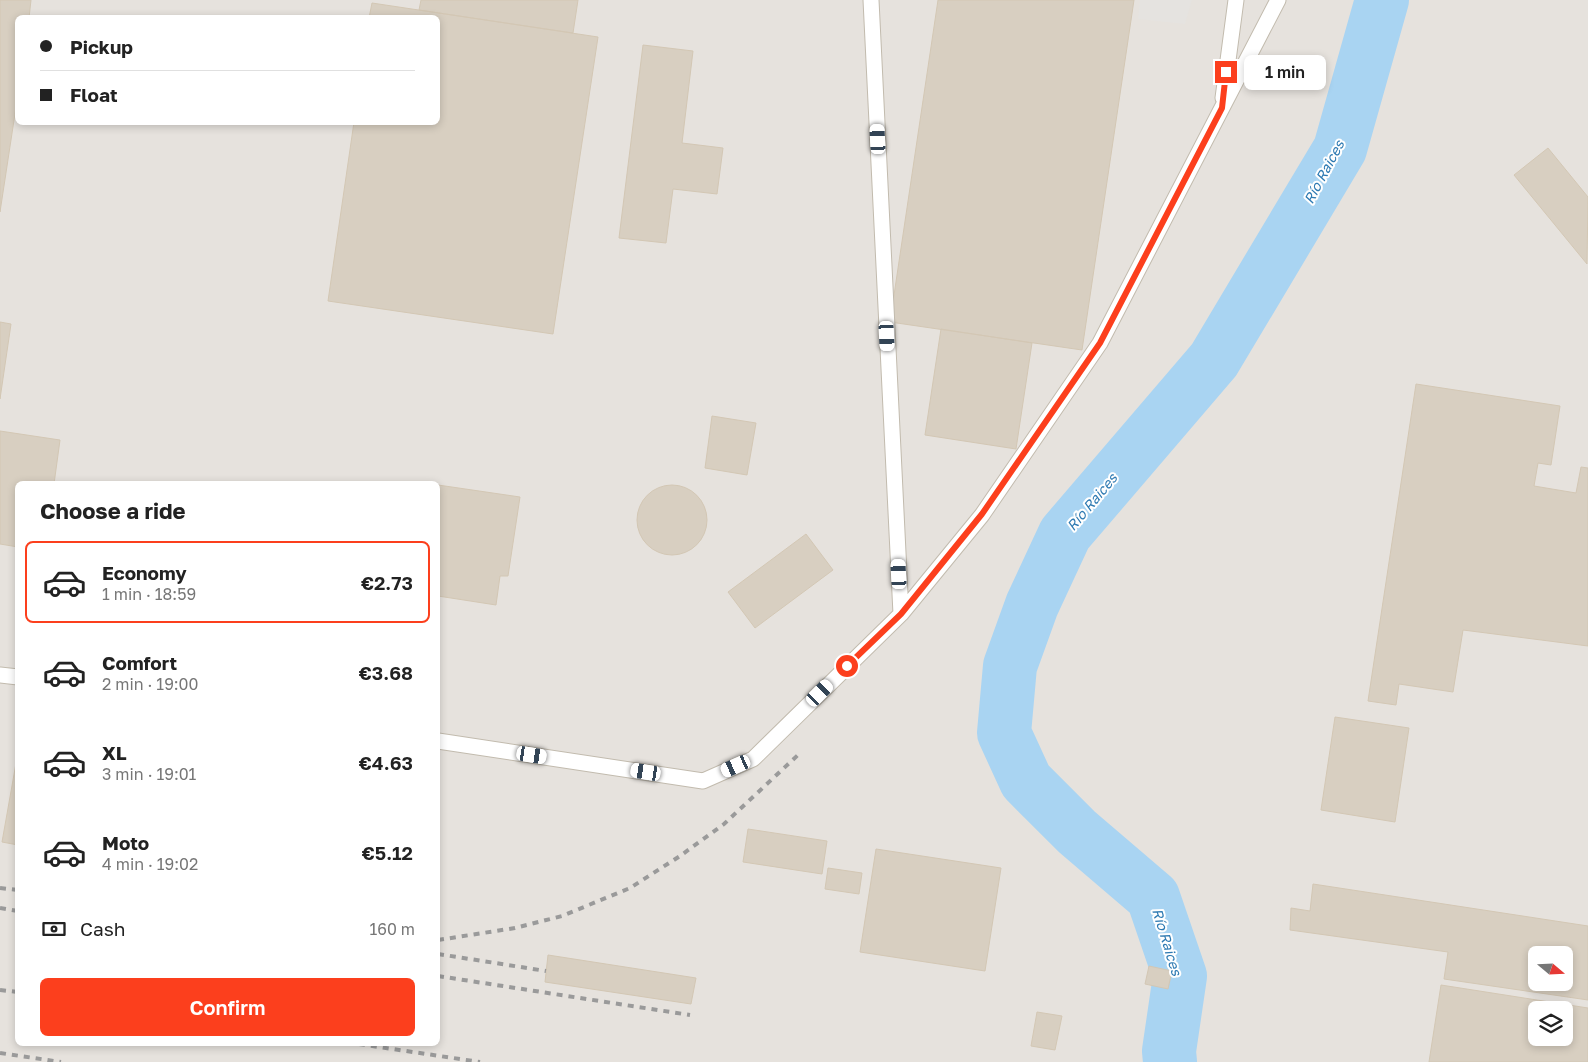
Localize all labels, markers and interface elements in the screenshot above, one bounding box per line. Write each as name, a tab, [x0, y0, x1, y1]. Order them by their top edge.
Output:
text: Pickup	[70, 35, 133, 58]
callout: 1 min	[1244, 54, 1326, 90]
route end	[1215, 61, 1237, 83]
text: 1 min	[1265, 62, 1305, 82]
text: Float	[70, 83, 118, 106]
car	[869, 124, 886, 154]
water label: Río Raices	[1300, 137, 1348, 206]
car	[878, 321, 895, 351]
water label: Río Raices	[1063, 469, 1121, 534]
text: Choose a ride	[40, 497, 186, 524]
car	[890, 559, 907, 589]
icon: car	[42, 560, 87, 605]
text: Economy	[102, 561, 187, 584]
text: €2.73	[361, 571, 413, 594]
text: 1 min · 18:59	[102, 584, 196, 604]
icon: car	[42, 650, 87, 695]
text: Comfort	[102, 651, 177, 674]
route start	[836, 655, 858, 677]
text: €3.68	[359, 661, 413, 684]
text: 2 min · 19:00	[102, 674, 198, 694]
car	[804, 677, 835, 709]
icon: car	[42, 740, 87, 785]
text: XL	[102, 741, 127, 764]
car	[516, 745, 547, 765]
text: €4.63	[359, 751, 413, 774]
car	[719, 753, 752, 779]
car	[630, 762, 661, 782]
text: 3 min · 19:01	[102, 764, 196, 784]
icon: car	[42, 830, 87, 875]
text: Moto	[102, 831, 149, 854]
text: €5.12	[362, 841, 413, 864]
text: 4 min · 19:02	[102, 854, 198, 874]
water label: Río Raices	[1149, 906, 1186, 978]
icon: cash	[40, 915, 68, 943]
text: Cash	[80, 917, 125, 940]
text: 160 m	[369, 919, 415, 939]
north arrow	[1528, 946, 1572, 991]
map controls	[1528, 946, 1573, 1046]
button: Confirm	[40, 978, 415, 1036]
button: layers	[1528, 1001, 1573, 1046]

